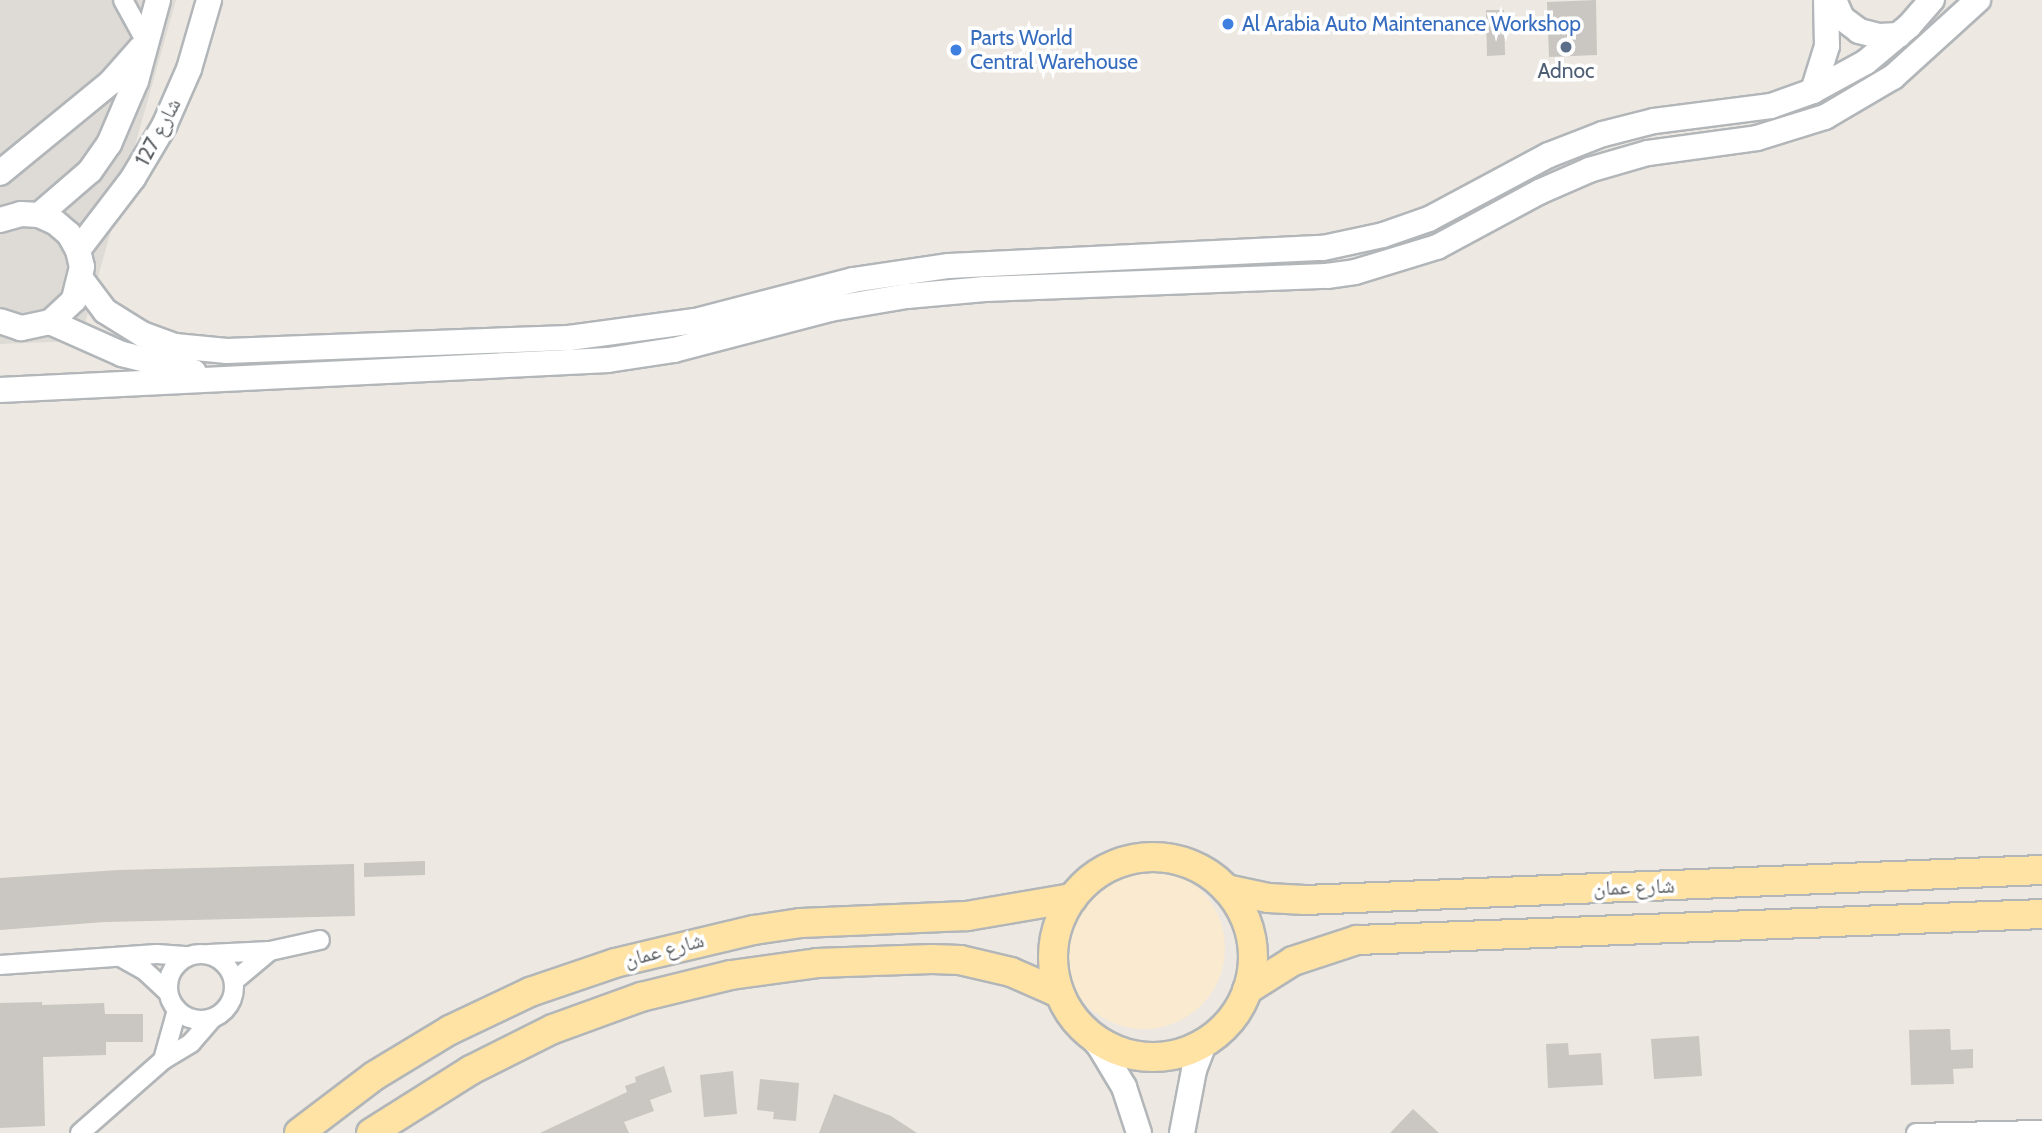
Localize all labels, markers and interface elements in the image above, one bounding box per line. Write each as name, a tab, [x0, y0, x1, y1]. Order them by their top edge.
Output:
place label: Al Arabia Auto Maintenance Workshop	[1242, 11, 1581, 37]
marker: Al Arabia Auto Maintenance Workshop	[1220, 16, 1236, 32]
place label: Parts World Central Warehouse	[970, 25, 1138, 75]
marker: Adnoc	[1558, 39, 1574, 55]
marker: Parts World Central Warehouse	[948, 42, 964, 58]
place label: Adnoc	[1537, 58, 1595, 84]
street label: شارع 127	[130, 94, 186, 170]
street label: شارع عمان	[1593, 873, 1675, 901]
street label: شارع عمان	[621, 927, 707, 973]

